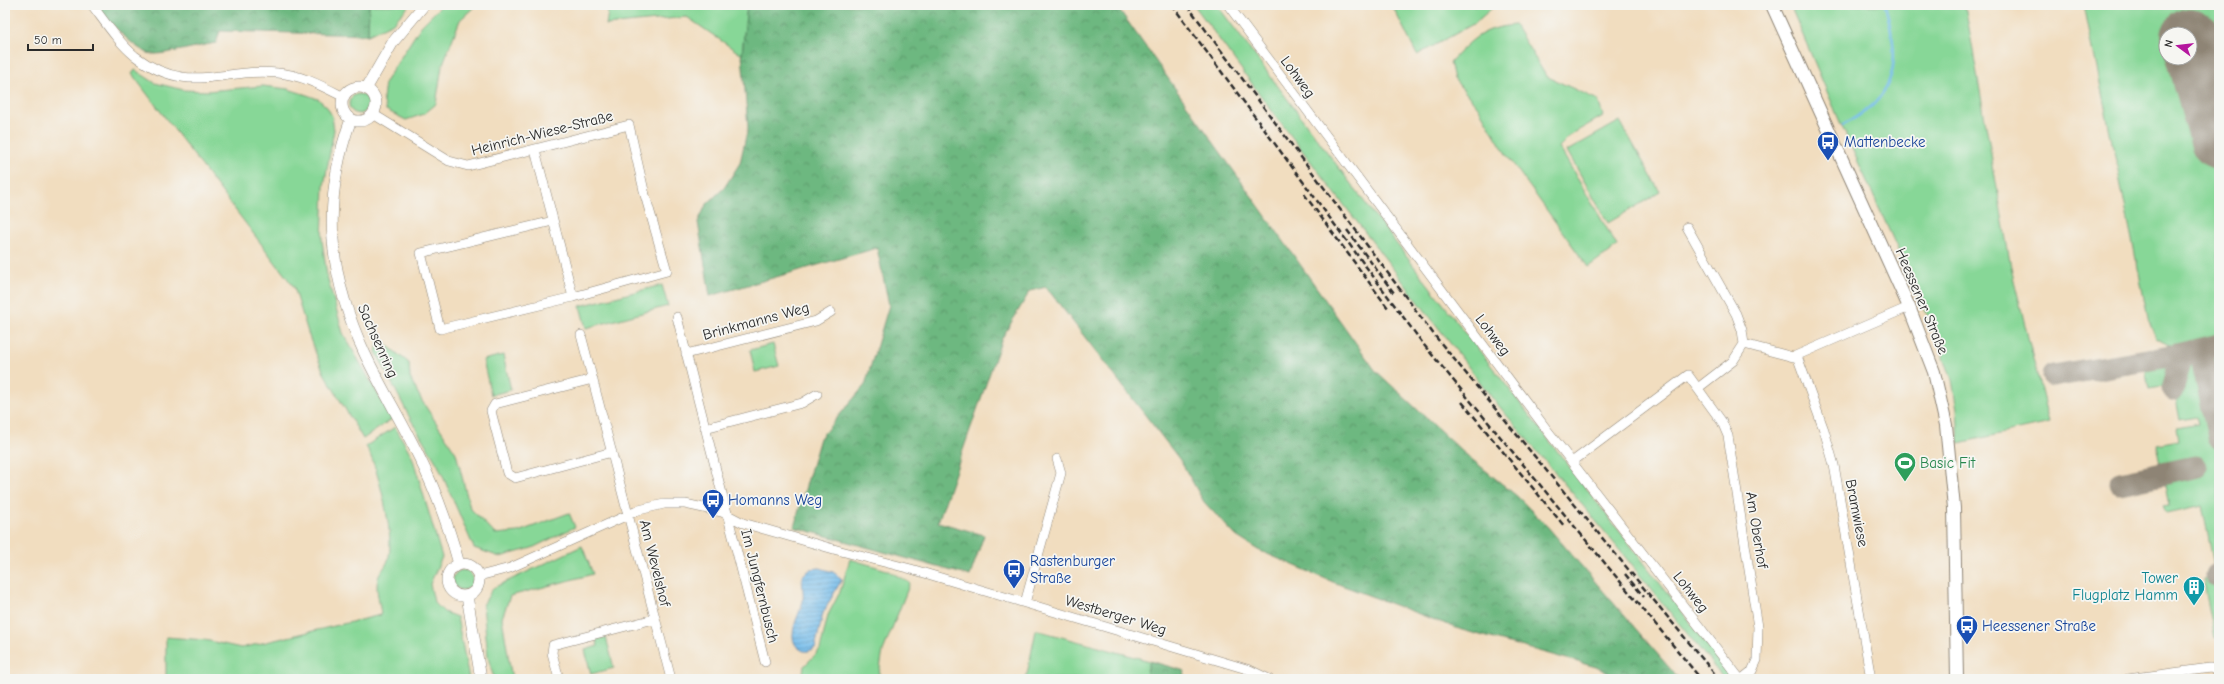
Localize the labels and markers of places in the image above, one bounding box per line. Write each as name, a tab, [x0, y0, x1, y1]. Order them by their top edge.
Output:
bus stop icon: Mattenbecke	[1815, 129, 1841, 162]
place label: Mattenbecke	[1844, 133, 1926, 151]
sports icon: Basic Fit	[1892, 450, 1918, 483]
place label: Basic Fit	[1920, 454, 1976, 472]
bus stop icon: Homanns Weg	[700, 487, 726, 520]
place label: Homanns Weg	[728, 491, 822, 509]
place label: Rastenburger Straße	[1030, 552, 1115, 587]
bus stop icon: Rastenburger Straße	[1001, 557, 1027, 590]
place label: Tower Flugplatz Hamm	[2072, 569, 2178, 604]
building icon: Tower Flugplatz Hamm	[2181, 574, 2207, 607]
bus stop icon: Heessener Straße	[1954, 613, 1980, 646]
place label: Heessener Straße	[1982, 617, 2096, 635]

